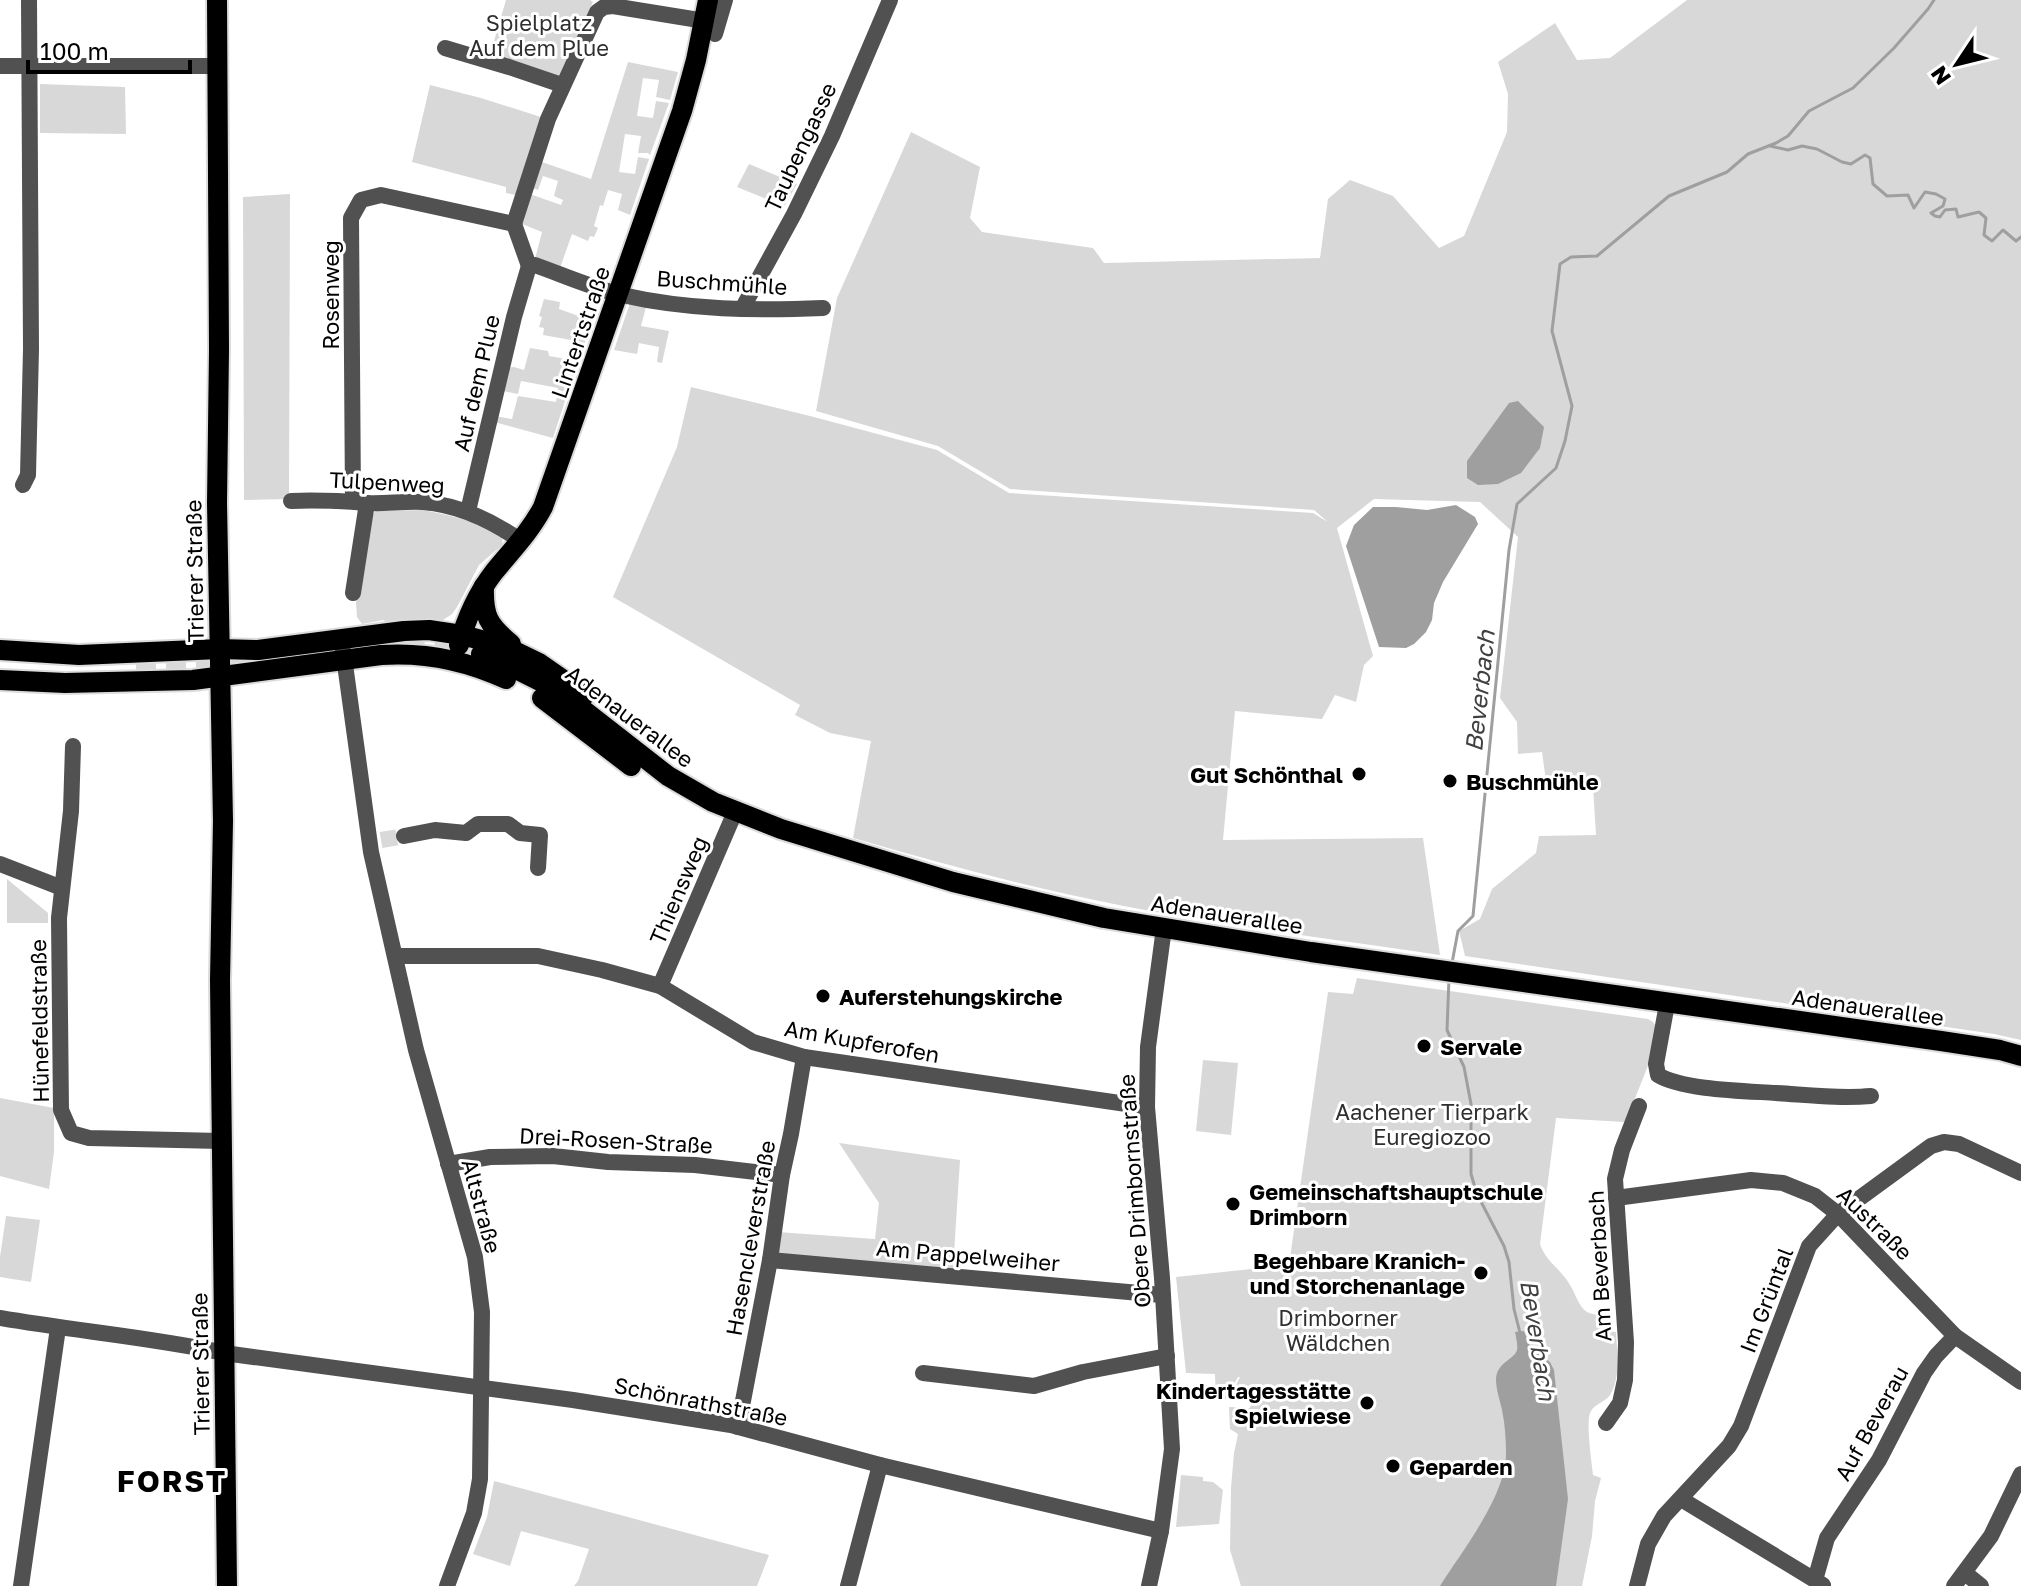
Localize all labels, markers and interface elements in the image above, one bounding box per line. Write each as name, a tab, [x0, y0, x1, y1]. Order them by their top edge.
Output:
park label: Spielplatz Auf dem Plue	[469, 9, 609, 61]
scale bar	[28, 24, 190, 74]
north arrow	[1917, 24, 1997, 104]
text: 100 m	[40, 36, 109, 65]
text: N	[1924, 61, 1956, 90]
street label: Taubengasse	[758, 78, 842, 216]
street label: Rosenweg	[317, 240, 344, 350]
street label: Lintertstraße	[545, 262, 615, 402]
street label: Buschmühle	[656, 264, 788, 300]
street label: Auf dem Plue	[447, 312, 505, 454]
street label: Tulpenweg	[329, 465, 445, 499]
street label: Trierer Straße	[179, 499, 209, 643]
water label: Beverbach	[1458, 628, 1500, 753]
street label: Adenauerallee	[561, 659, 699, 773]
place label: Gut Schönthal	[1190, 761, 1343, 788]
marker: Gut Schönthal	[1350, 765, 1368, 783]
place label: Buschmühle	[1466, 768, 1599, 795]
marker: Buschmühle	[1441, 772, 1459, 790]
street label: Thiensweg	[643, 832, 713, 948]
street label: Adenauerallee	[1149, 889, 1305, 939]
street label: Hünefeldstraße	[24, 939, 54, 1103]
place label: Auferstehungskirche	[839, 983, 1062, 1010]
street label: Adenauerallee	[1790, 983, 1946, 1031]
marker: Auferstehungskirche	[814, 987, 832, 1005]
street label: Am Kupferofen	[782, 1014, 942, 1068]
place label: Servale	[1440, 1033, 1522, 1060]
marker: Servale	[1415, 1037, 1433, 1055]
street label: Obere Drimbornstraße	[1112, 1073, 1156, 1309]
park label: Aachener Tierpark Euregiozoo	[1335, 1098, 1529, 1150]
street label: Drei-Rosen-Straße	[519, 1121, 713, 1159]
street label: Hasencleverstraße	[719, 1138, 781, 1338]
street label: Altstraße	[456, 1156, 508, 1256]
place label: Gemeinschaftshauptschule Drimborn	[1249, 1178, 1543, 1230]
street label: Austraße	[1832, 1181, 1918, 1265]
street label: Am Beverbach	[1582, 1190, 1616, 1342]
marker: Gemeinschaftshauptschule Drimborn	[1224, 1195, 1242, 1213]
street label: Am Pappelweiher	[875, 1234, 1061, 1277]
street label: Im Grüntal	[1734, 1243, 1798, 1357]
place label: Begehbare Kranich- und Storchenanlage	[1250, 1247, 1465, 1299]
marker: Begehbare Kranich- und Storchenanlage	[1472, 1264, 1490, 1282]
water label: Beverbach	[1515, 1278, 1563, 1404]
street label: Trierer Straße	[185, 1292, 215, 1436]
park label: Drimborner Wäldchen	[1278, 1304, 1398, 1356]
street label: Auf Beverau	[1828, 1361, 1914, 1485]
street label: Schönrathstraße	[612, 1371, 790, 1431]
place label: Kindertagesstätte Spielwiese	[1156, 1377, 1351, 1429]
marker: Kindertagesstätte Spielwiese	[1358, 1394, 1376, 1412]
place label: Geparden	[1409, 1453, 1513, 1480]
marker: Geparden	[1384, 1457, 1402, 1475]
district label: FORST	[117, 1463, 227, 1499]

